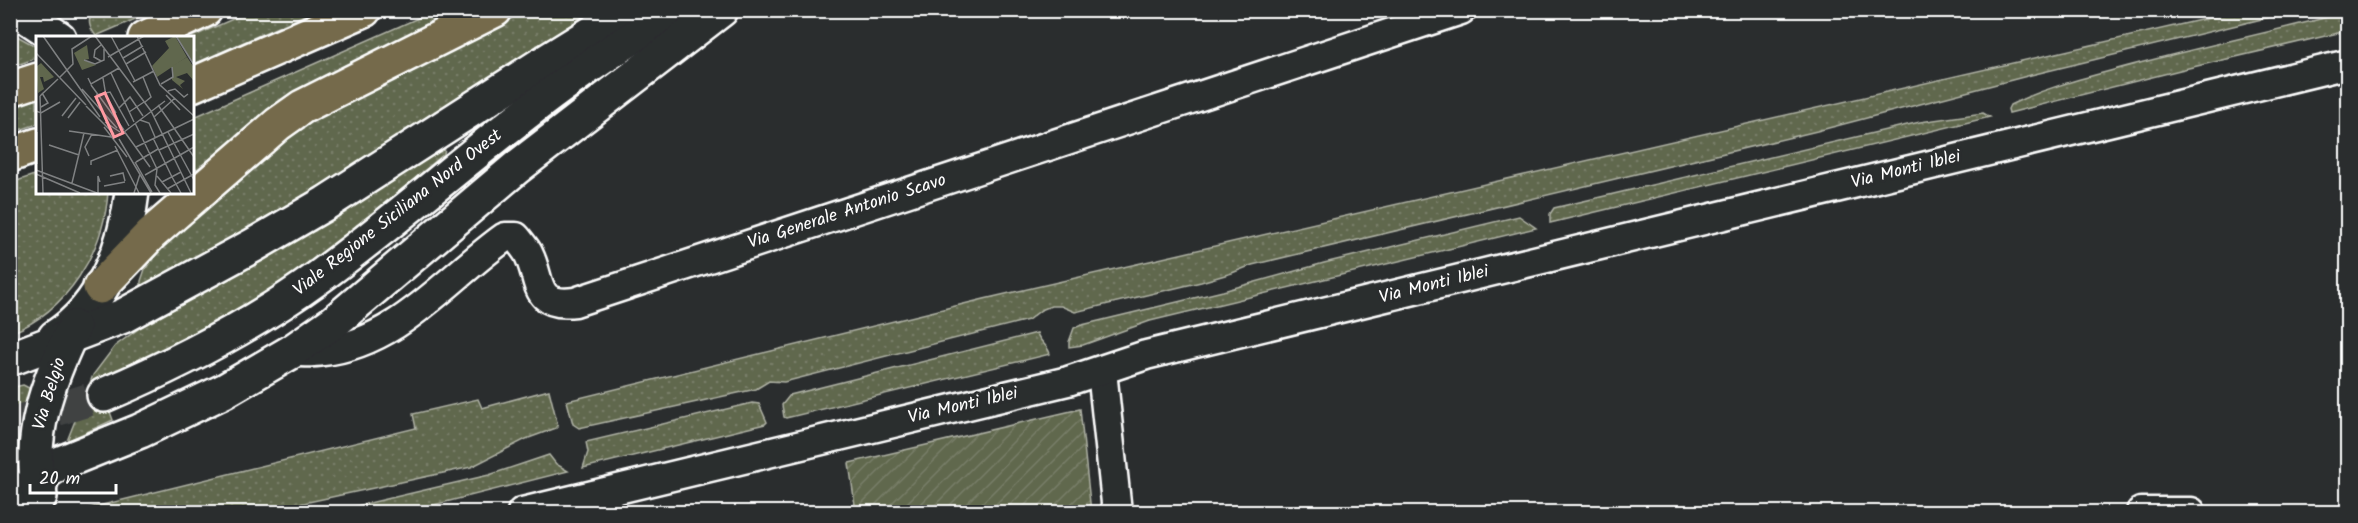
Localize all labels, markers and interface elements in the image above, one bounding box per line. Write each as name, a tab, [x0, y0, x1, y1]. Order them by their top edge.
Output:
inset map	[36, 36, 194, 194]
street label: Viale Regione Siciliana Nord Ovest	[287, 121, 510, 304]
street label: Via Monti Iblei	[1848, 142, 1964, 198]
street label: Via Generale Antonio Scavo	[744, 166, 950, 258]
street label: Via Monti Iblei	[1376, 257, 1492, 313]
street label: Via Belgio	[25, 354, 75, 434]
street label: Via Monti Iblei	[905, 379, 1021, 433]
scale bar	[30, 457, 116, 495]
text: 20 m	[39, 465, 80, 494]

